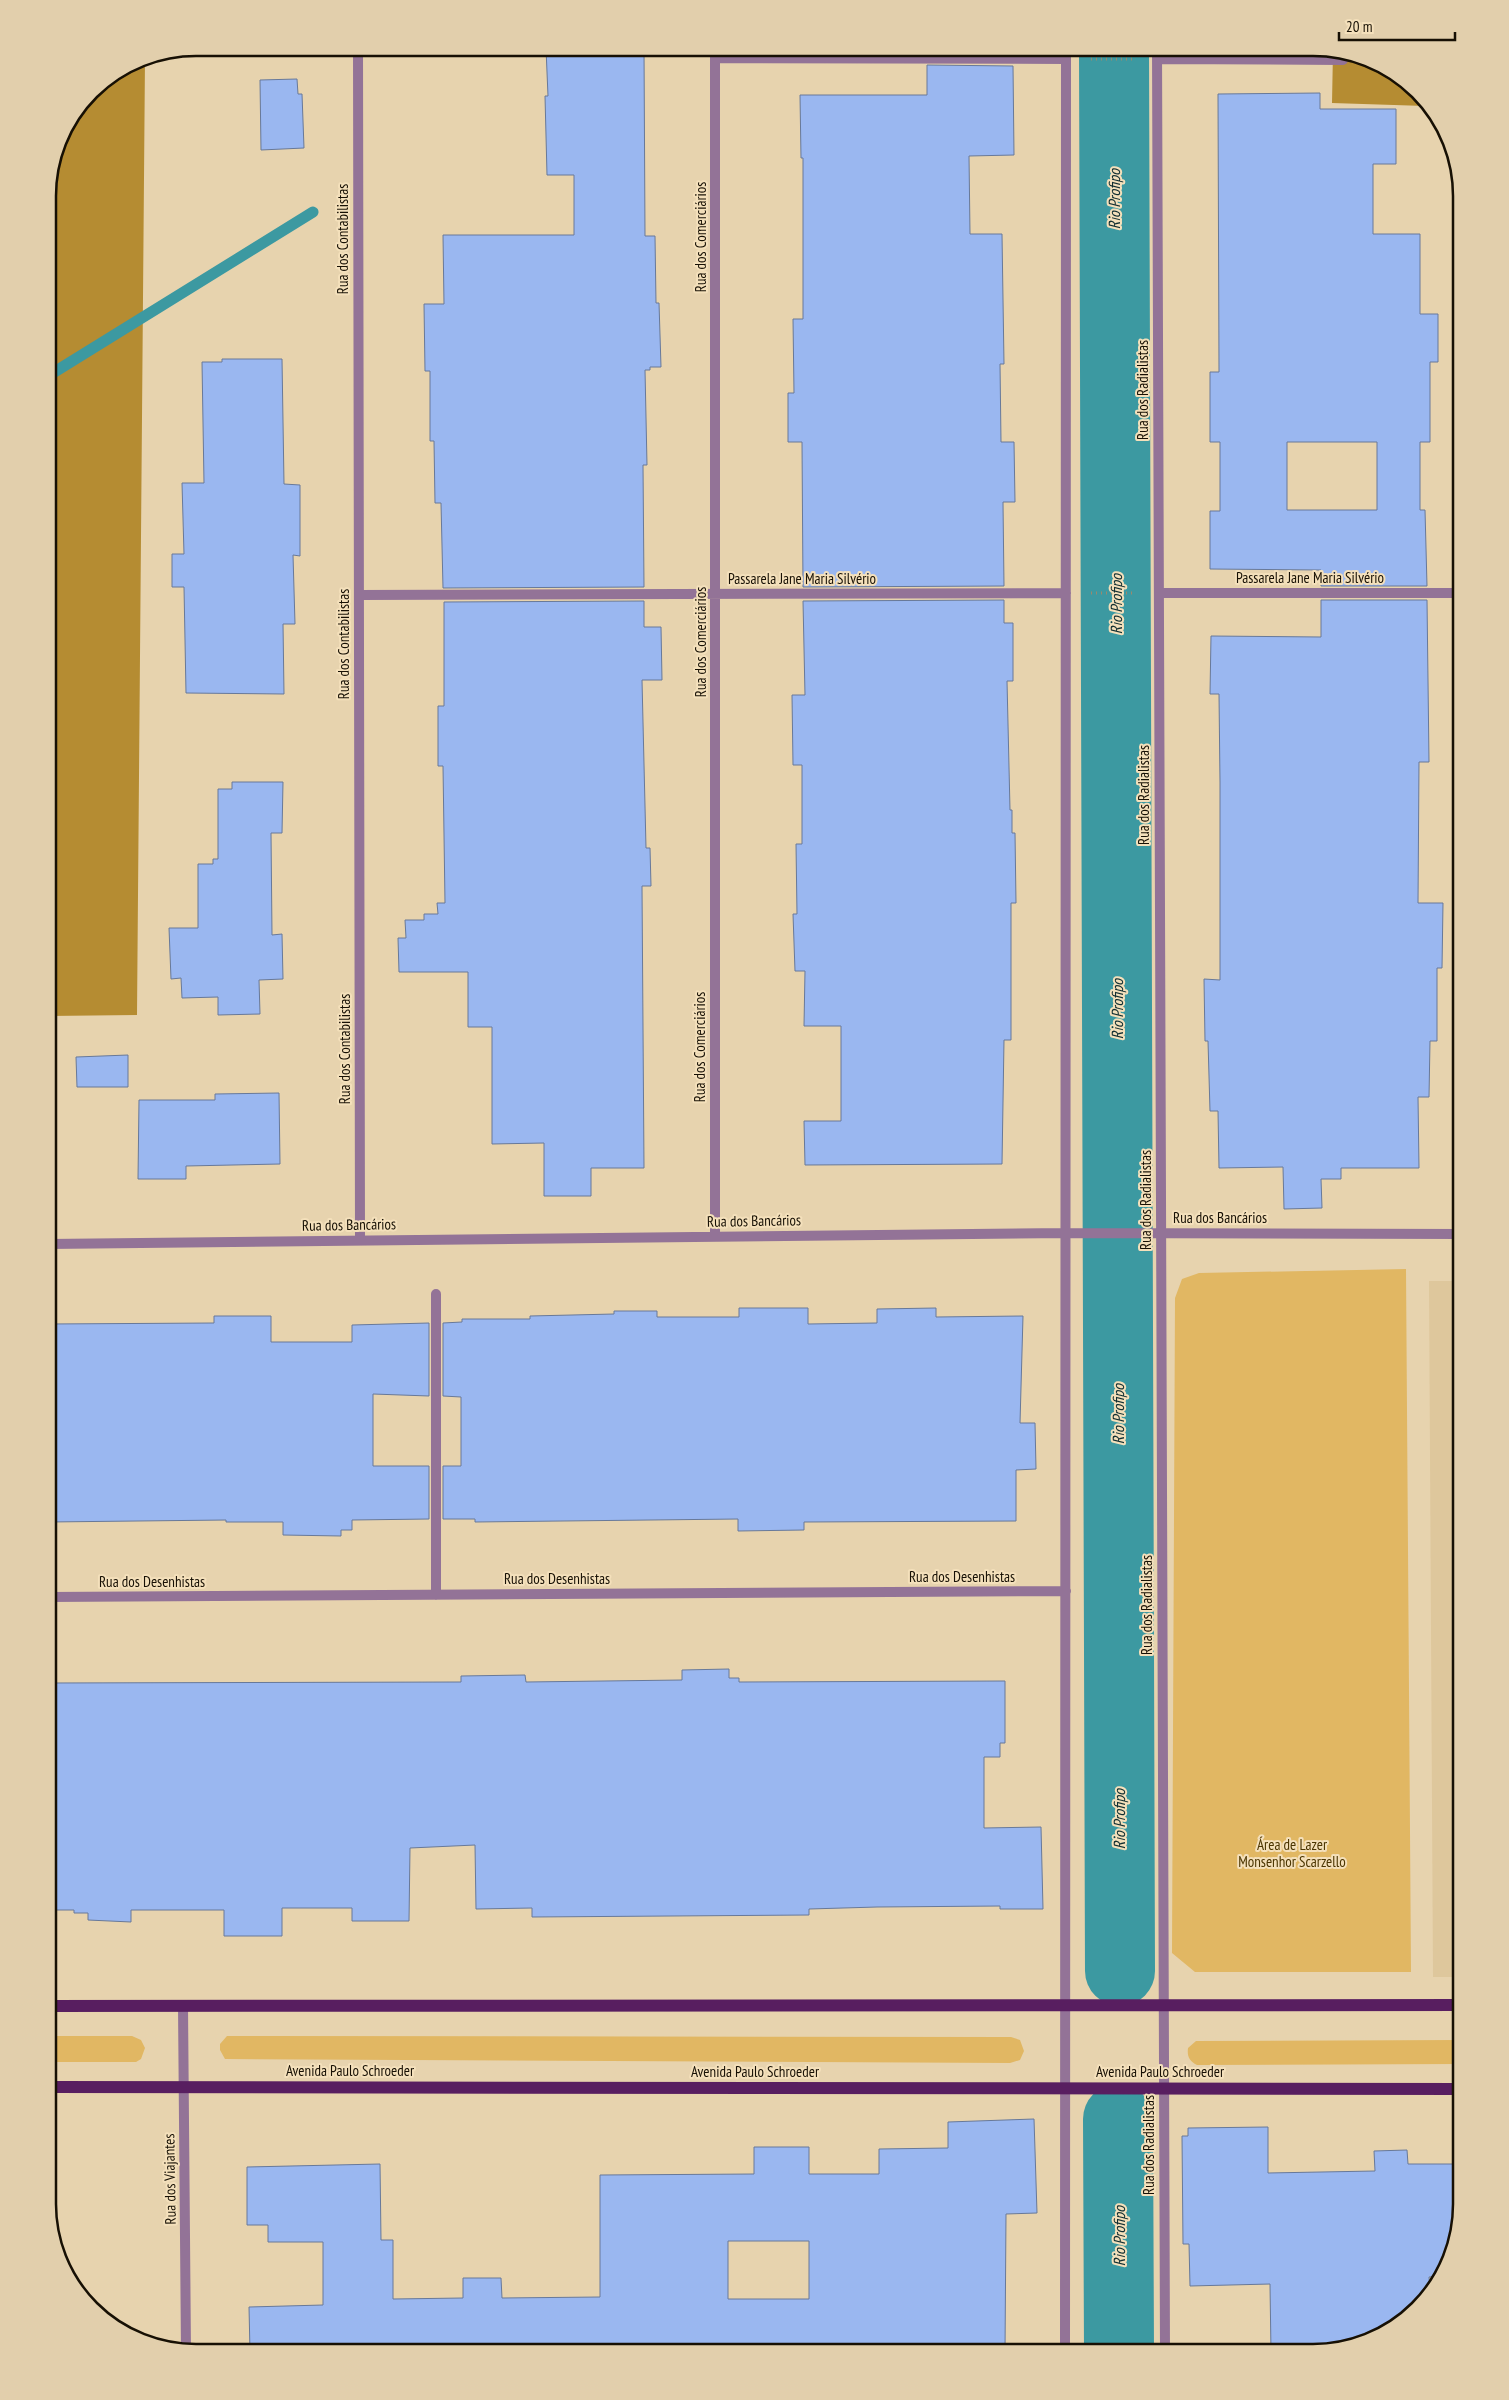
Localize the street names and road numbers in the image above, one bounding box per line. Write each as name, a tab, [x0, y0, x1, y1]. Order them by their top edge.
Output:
street label: Rua dos Comerciários	[691, 182, 710, 292]
street label: Rua dos Contabilistas	[333, 184, 352, 294]
street label: Rua dos Radialistas	[1133, 340, 1152, 440]
street label: Passarela Jane Maria Silvério	[1236, 568, 1384, 587]
street label: Passarela Jane Maria Silvério	[728, 569, 876, 588]
street label: Rua dos Comerciários	[691, 587, 710, 697]
street label: Rua dos Contabilistas	[334, 589, 353, 699]
street label: Rua dos Radialistas	[1134, 745, 1153, 845]
street label: Rua dos Comerciários	[690, 992, 709, 1102]
street label: Rua dos Contabilistas	[335, 994, 354, 1104]
street label: Rua dos Radialistas	[1136, 1150, 1155, 1250]
street label: Rua dos Bancários	[1173, 1208, 1267, 1227]
street label: Rua dos Bancários	[707, 1210, 801, 1231]
street label: Rua dos Bancários	[302, 1214, 396, 1235]
street label: Rua dos Radialistas	[1137, 1555, 1156, 1655]
street label: Rua dos Desenhistas	[909, 1567, 1015, 1586]
street label: Rua dos Desenhistas	[504, 1569, 610, 1588]
street label: Rua dos Desenhistas	[99, 1572, 205, 1591]
street label: Avenida Paulo Schroeder	[286, 2061, 415, 2080]
street label: Avenida Paulo Schroeder	[691, 2062, 820, 2081]
street label: Avenida Paulo Schroeder	[1096, 2062, 1225, 2081]
street label: Rua dos Radialistas	[1139, 2095, 1158, 2195]
street label: Rua dos Viajantes	[159, 2133, 180, 2225]

